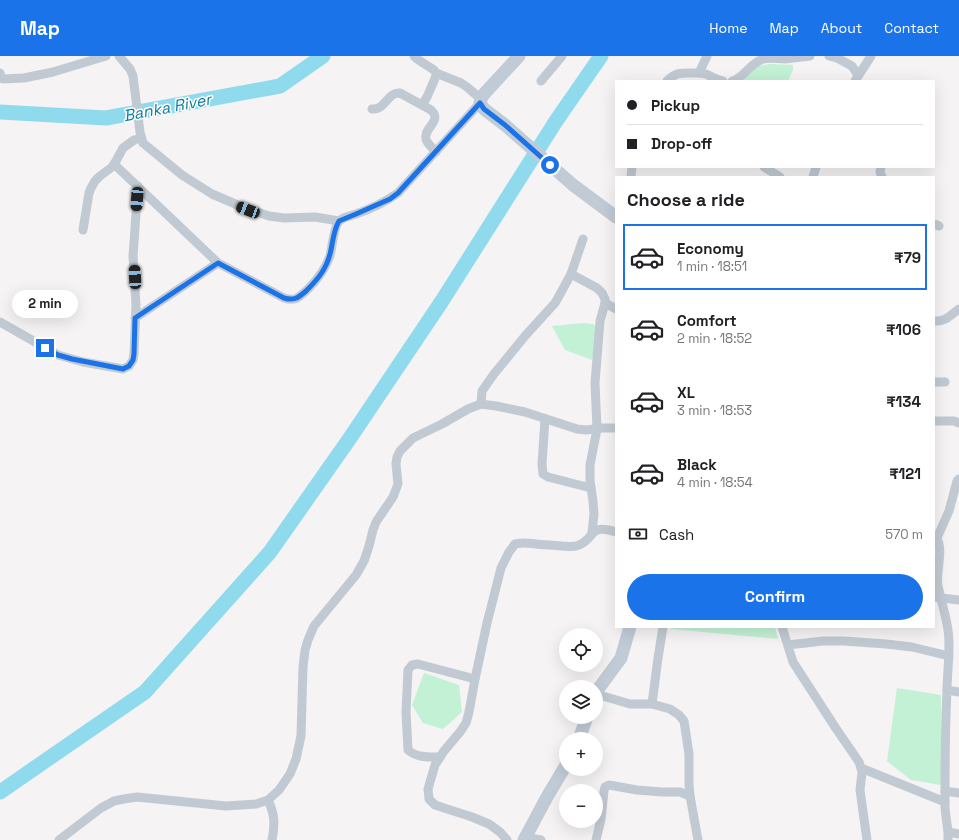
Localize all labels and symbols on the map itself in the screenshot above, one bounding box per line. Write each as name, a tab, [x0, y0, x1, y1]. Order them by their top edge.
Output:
water label: Banka River	[121, 88, 215, 126]
route start	[541, 156, 559, 174]
car	[130, 187, 144, 211]
car	[235, 200, 261, 220]
car	[128, 265, 142, 289]
callout: 2 min	[12, 290, 78, 318]
route end	[36, 339, 54, 357]

